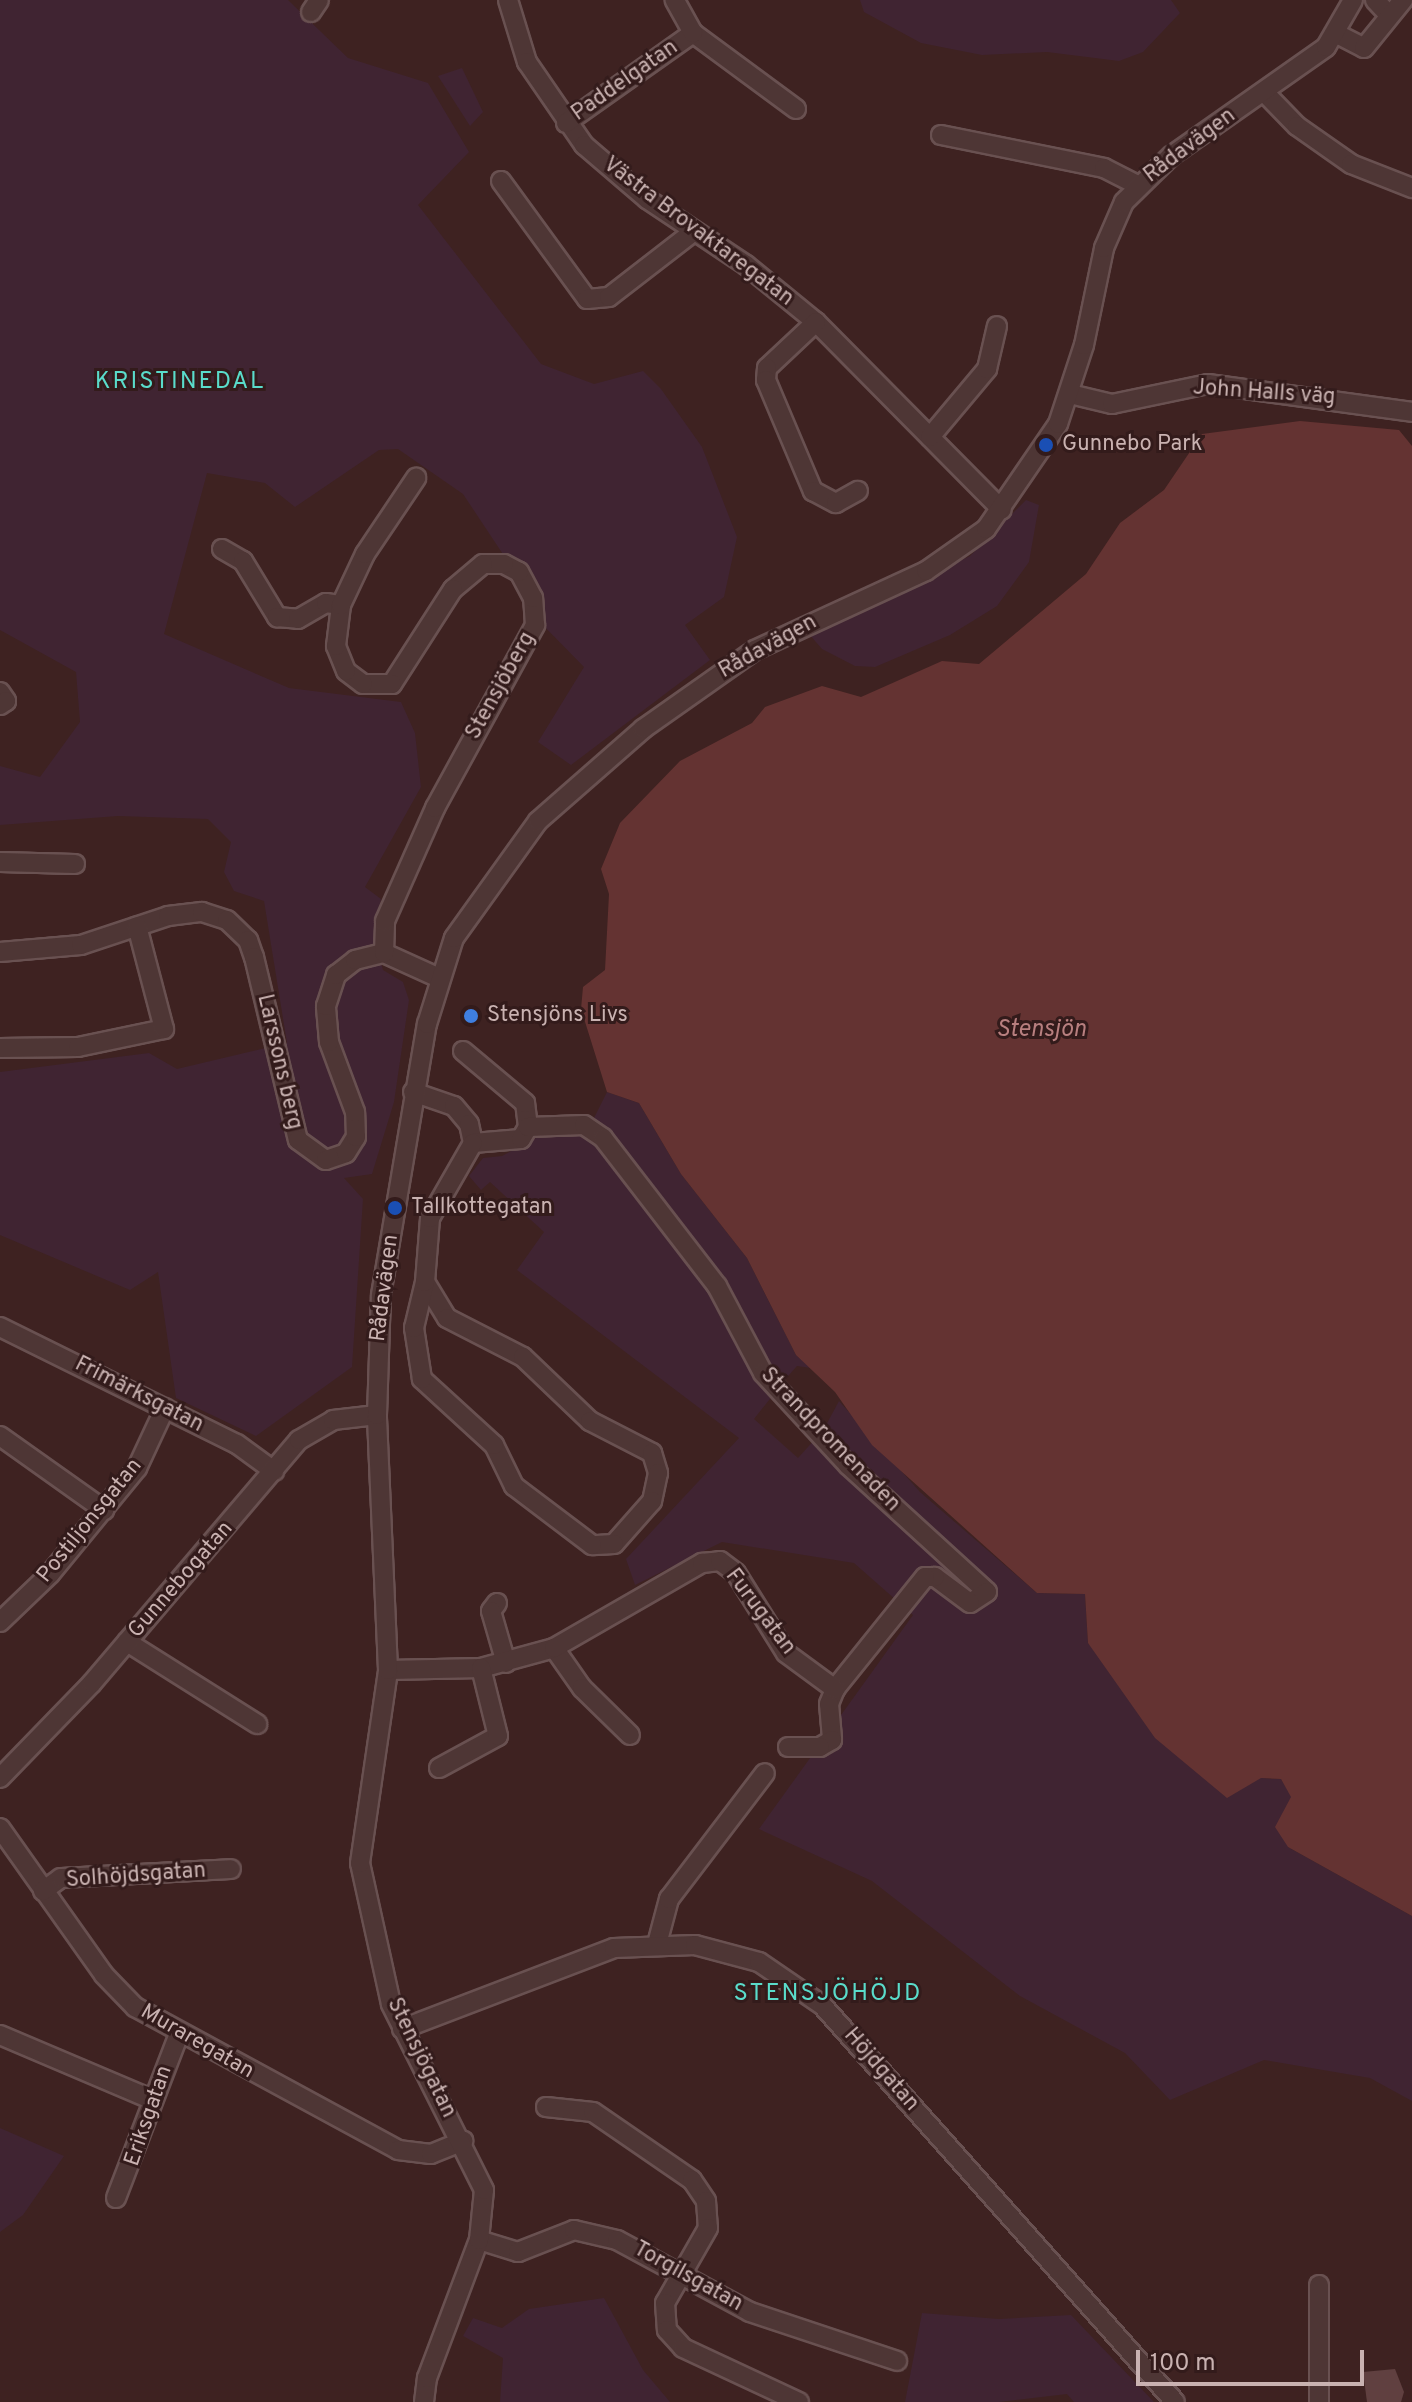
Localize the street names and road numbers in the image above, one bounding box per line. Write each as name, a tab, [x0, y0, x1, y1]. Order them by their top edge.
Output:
street label: Paddelgatan	[567, 35, 683, 127]
street label: Rådavägen	[1139, 103, 1241, 189]
street label: Västra Brovaktaregatan	[597, 152, 799, 312]
street label: John Halls väg	[1192, 375, 1336, 411]
street label: Rådavägen	[714, 609, 822, 685]
street label: Stensjöberg	[461, 628, 541, 744]
street label: Larssons berg	[251, 992, 307, 1132]
street label: Rådavägen	[365, 1233, 405, 1343]
street label: Frimärksgatan	[70, 1351, 208, 1439]
street label: Strandpromenaden	[754, 1362, 906, 1518]
street label: Postiljonsgatan	[32, 1454, 148, 1588]
street label: Gunnebogatan	[123, 1516, 239, 1644]
street label: Furugatan	[719, 1564, 801, 1660]
street label: Solhöjdsgatan	[65, 1858, 207, 1894]
street label: Stensjögatan	[381, 1994, 461, 2122]
street label: Muraregatan	[136, 1999, 258, 2085]
street label: Höjdgatan	[838, 2023, 924, 2117]
street label: Eriksgatan	[119, 2062, 179, 2170]
street label: Torgilsgatan	[629, 2236, 747, 2318]

